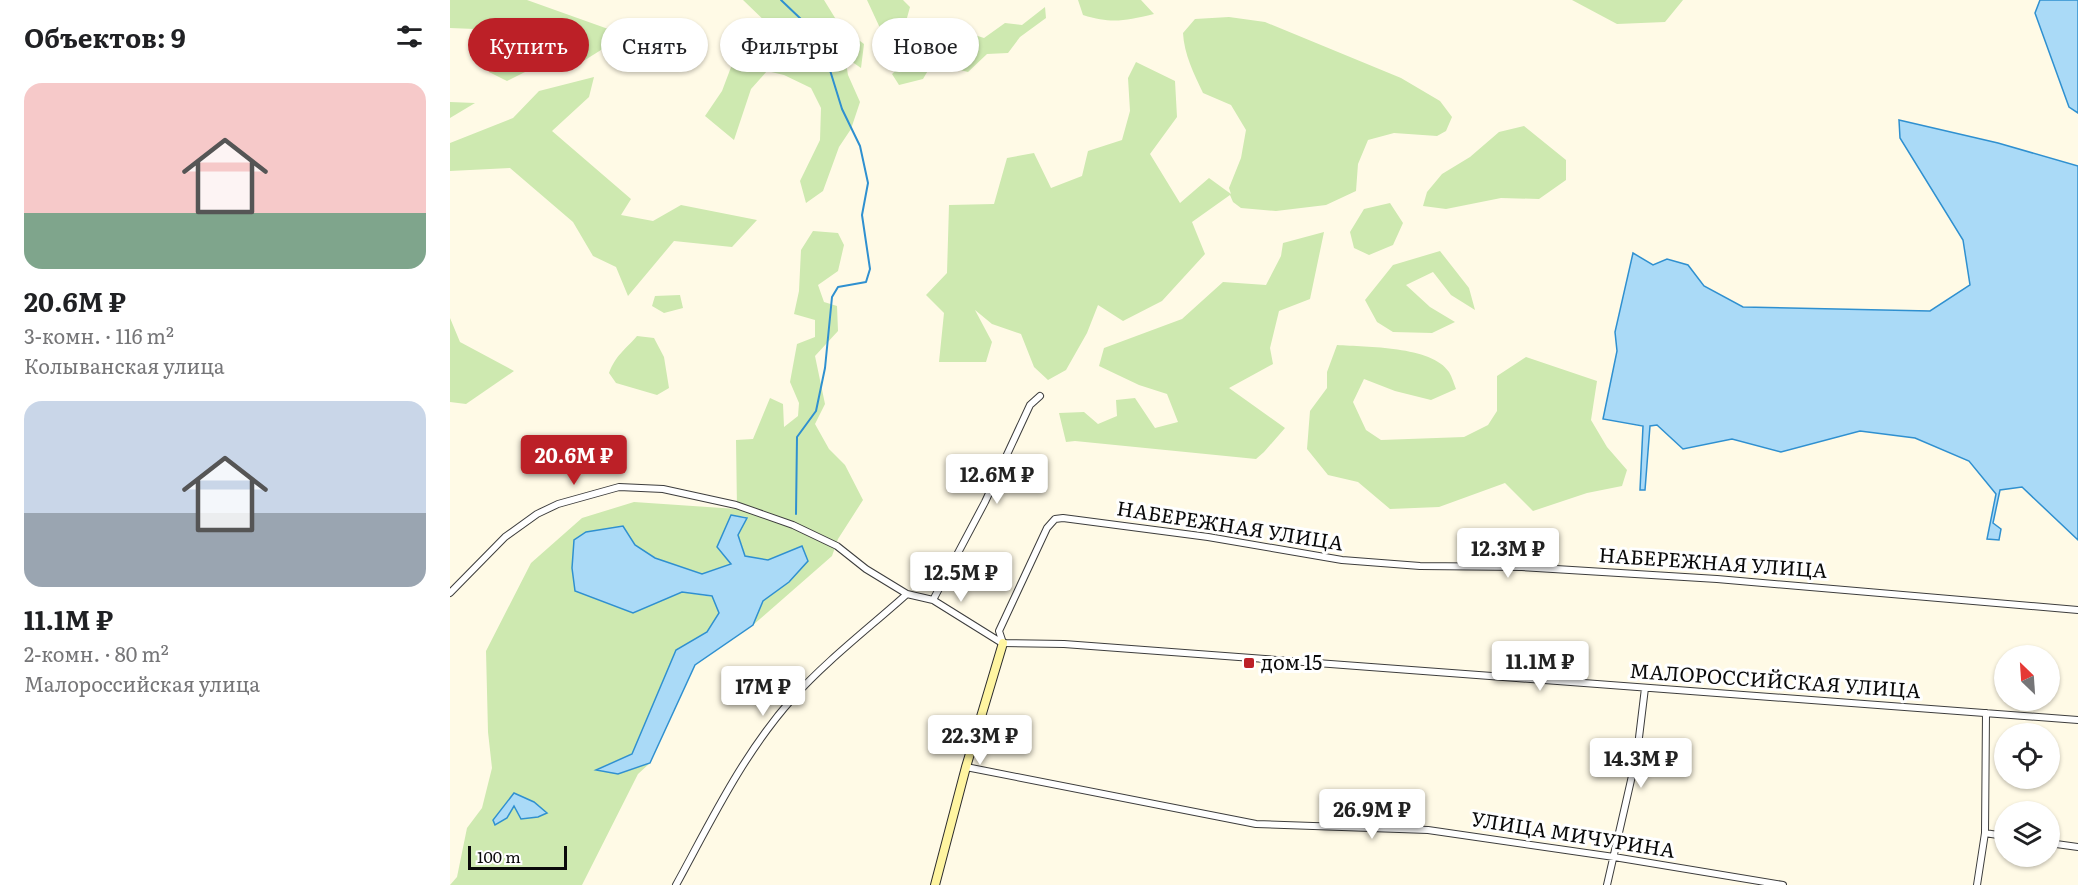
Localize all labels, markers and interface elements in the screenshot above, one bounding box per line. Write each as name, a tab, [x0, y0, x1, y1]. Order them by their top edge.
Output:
text: Объектов: 9	[24, 17, 186, 56]
chip: Купить	[468, 18, 589, 72]
chip: Снять	[601, 18, 708, 72]
chip: Фильтры	[720, 18, 860, 72]
chip: Новое	[872, 18, 979, 72]
icon: filters	[393, 20, 426, 53]
icon: home	[171, 122, 279, 230]
text: 20.6M ₽	[24, 281, 126, 320]
text: 3-комн. · 116 m²	[24, 320, 174, 350]
text: Колыванская улица	[24, 350, 225, 380]
pin: 20.6M ₽	[519, 435, 629, 486]
text: 20.6M ₽	[535, 439, 613, 469]
icon: home	[171, 440, 279, 548]
pin: 12.6M ₽	[942, 454, 1052, 505]
text: 12.6M ₽	[960, 458, 1034, 488]
street label: НАБЕРЕЖНАЯ УЛИЦА	[1115, 491, 1346, 557]
pin: 12.3M ₽	[1453, 528, 1563, 579]
text: 12.3M ₽	[1471, 532, 1545, 562]
street label: НАБЕРЕЖНАЯ УЛИЦА	[1598, 538, 1829, 584]
pin: 12.5M ₽	[906, 552, 1016, 603]
text: 12.5M ₽	[924, 556, 998, 586]
text: 11.1M ₽	[24, 599, 113, 638]
text: 2-комн. · 80 m²	[24, 638, 169, 668]
pin: 11.1M ₽	[1485, 641, 1595, 692]
text: 11.1M ₽	[1506, 645, 1574, 675]
north arrow	[1994, 645, 2060, 711]
map controls	[1994, 645, 2060, 867]
place label: дом 15	[1261, 646, 1322, 676]
street label: МАЛОРОССИЙСКАЯ УЛИЦА	[1629, 654, 1922, 704]
marker: дом 15	[1242, 656, 1256, 670]
pin: 17M ₽	[721, 666, 805, 717]
text: Малороссийская улица	[24, 668, 260, 698]
text: 17M ₽	[735, 670, 791, 700]
pin: 22.3M ₽	[925, 715, 1035, 766]
text: 22.3M ₽	[942, 719, 1018, 749]
button: locate	[1994, 723, 2060, 789]
pin: 14.3M ₽	[1586, 738, 1696, 789]
text: 14.3M ₽	[1604, 742, 1678, 772]
pin: 26.9M ₽	[1317, 789, 1427, 840]
text: 26.9M ₽	[1333, 793, 1411, 823]
button: layers	[1994, 801, 2060, 867]
street label: УЛИЦА МИЧУРИНА	[1469, 802, 1678, 864]
scale bar	[468, 843, 567, 870]
text: 100 m	[477, 844, 521, 868]

